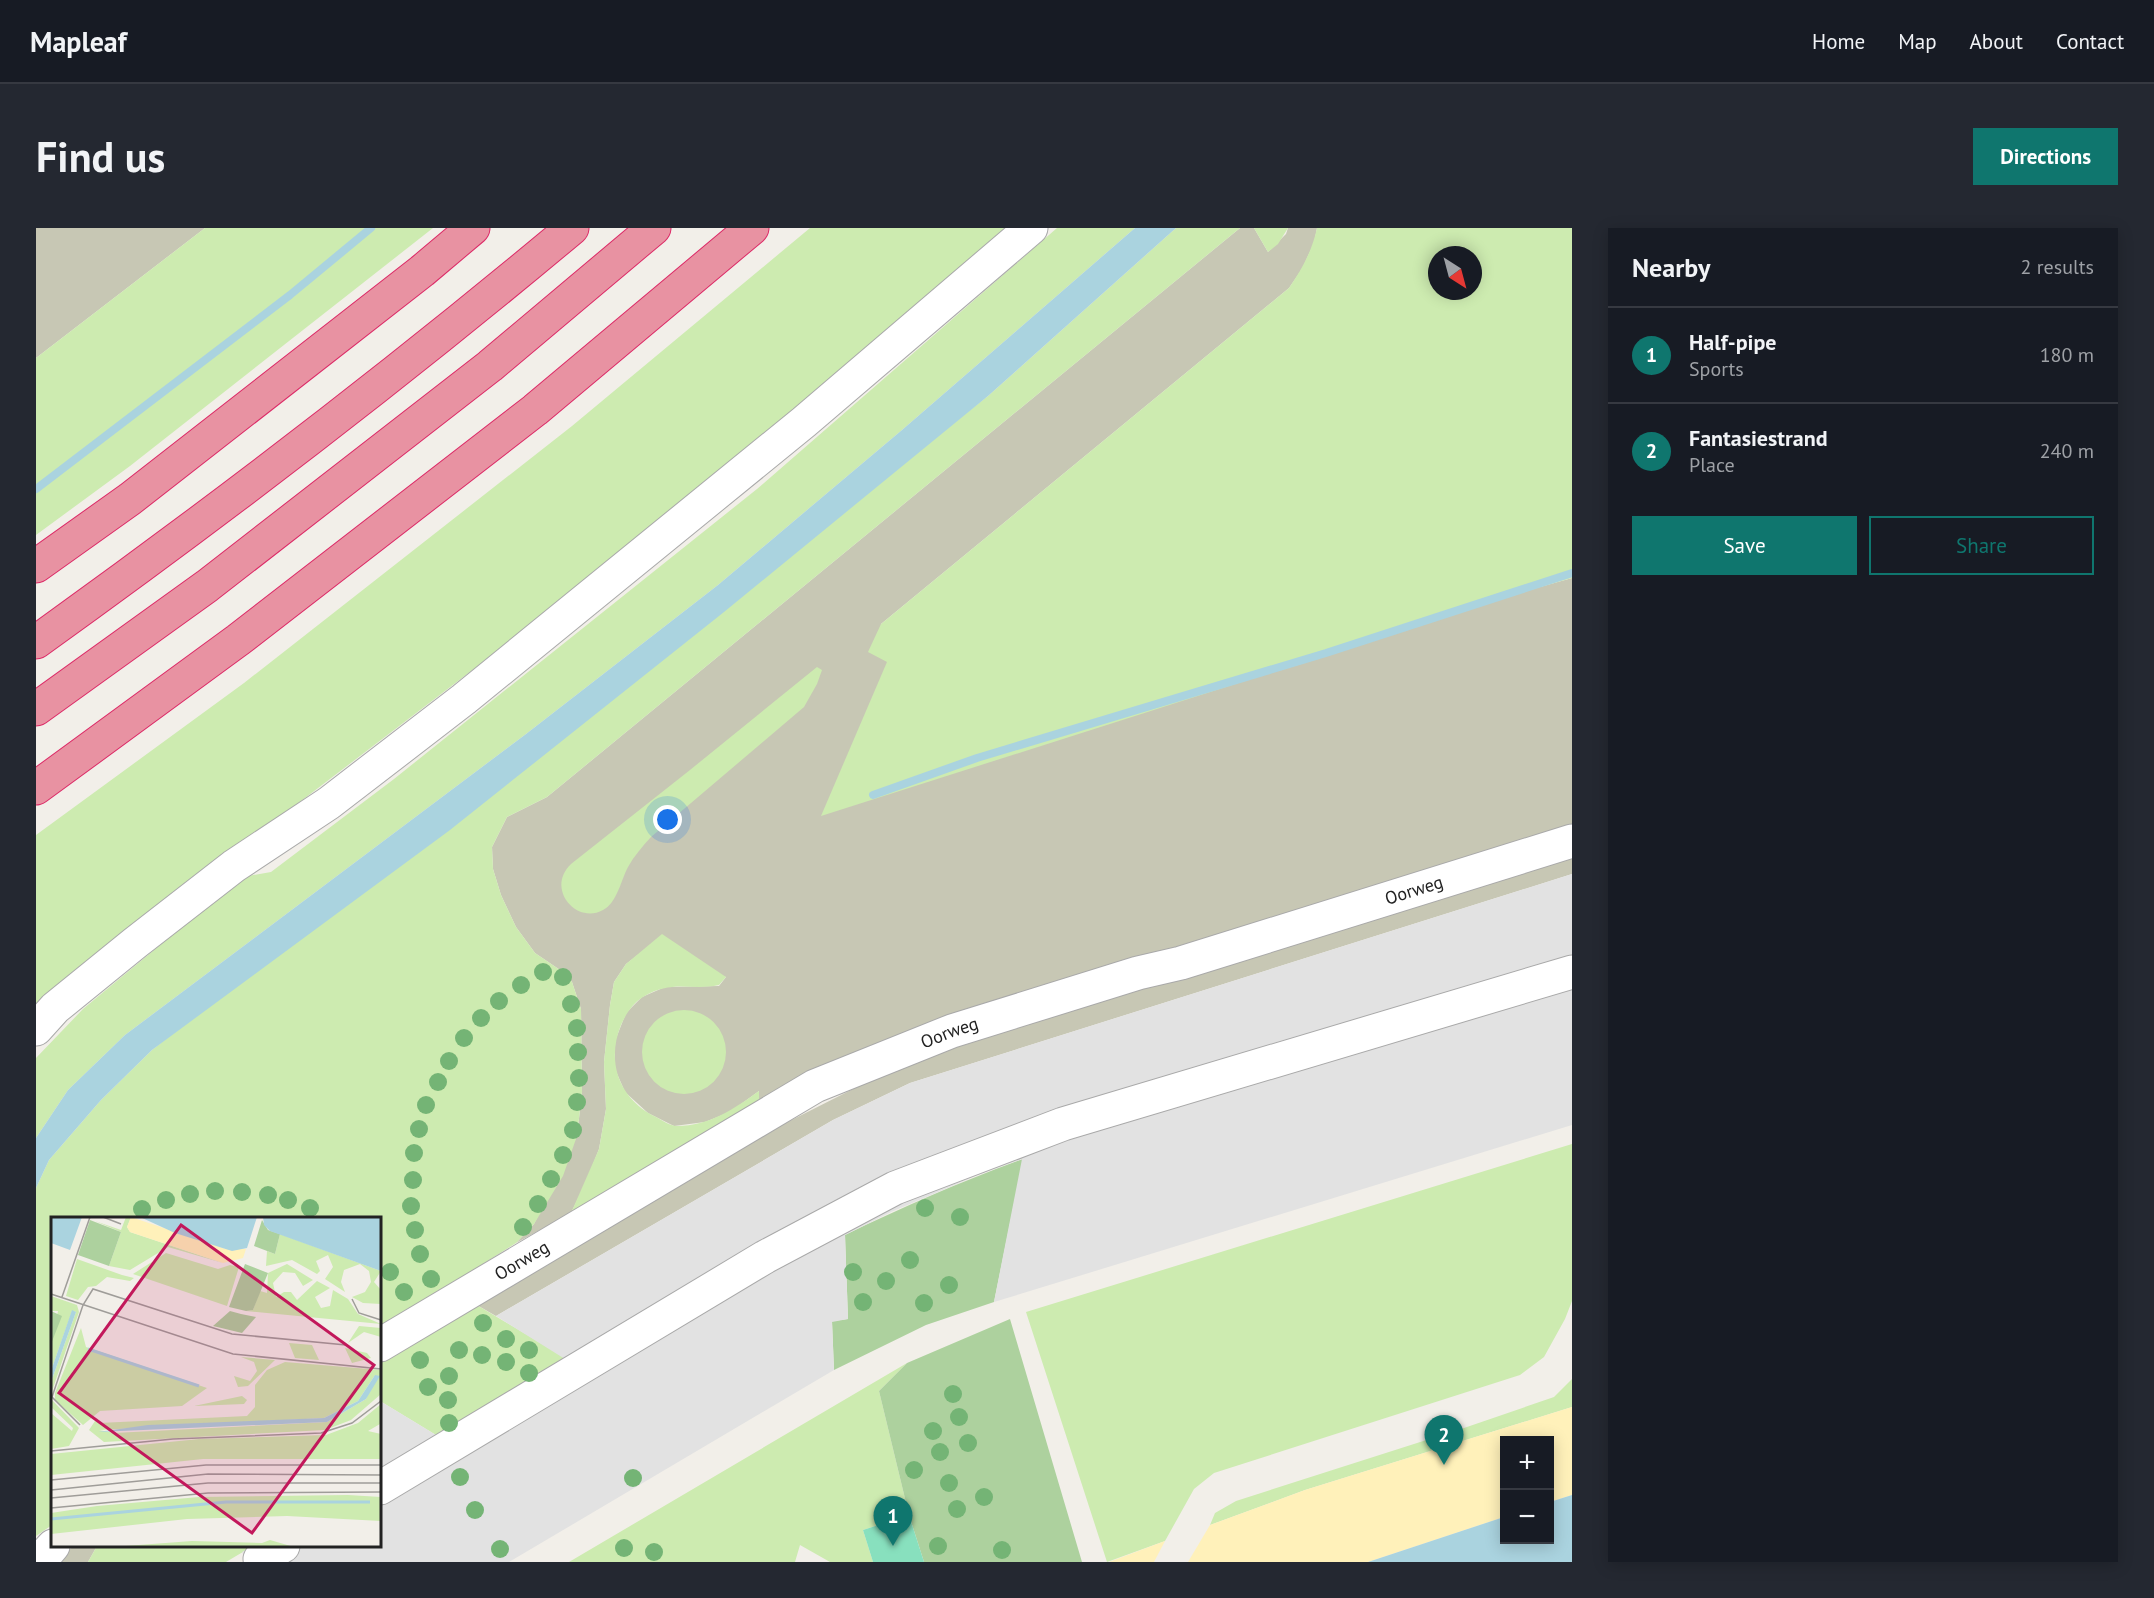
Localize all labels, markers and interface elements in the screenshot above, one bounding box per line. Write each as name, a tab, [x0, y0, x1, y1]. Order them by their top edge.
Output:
text: Mapleaf	[30, 23, 127, 60]
text: Home	[1812, 28, 1865, 55]
text: Map	[1898, 28, 1937, 55]
text: About	[1970, 28, 2023, 55]
text: Contact	[2056, 28, 2124, 55]
button: Directions	[1973, 128, 2118, 185]
text: Find us	[36, 129, 165, 184]
north arrow	[1428, 246, 1482, 300]
text: Nearby	[1632, 251, 1710, 284]
text: 2 results	[2021, 254, 2094, 280]
text: Half-pipe	[1689, 328, 1777, 356]
text: 1	[1646, 342, 1657, 368]
text: 180 m	[2040, 342, 2094, 368]
text: Sports	[1689, 356, 1744, 382]
text: Fantasiestrand	[1689, 424, 1828, 452]
text: 2	[1646, 438, 1657, 464]
text: 240 m	[2040, 438, 2094, 464]
text: Place	[1689, 452, 1735, 478]
button: Save	[1632, 516, 1857, 575]
button: Share	[1869, 516, 2094, 575]
your location	[653, 805, 682, 834]
street label: Oorweg	[1382, 870, 1446, 910]
street label: Oorweg	[917, 1012, 981, 1053]
inset map	[51, 1217, 381, 1547]
street label: Oorweg	[490, 1235, 553, 1285]
pin: 2	[1424, 1416, 1464, 1465]
map controls	[1500, 1436, 1554, 1544]
button: +	[1500, 1436, 1554, 1490]
button: −	[1500, 1490, 1554, 1544]
pin: 1	[874, 1496, 912, 1546]

